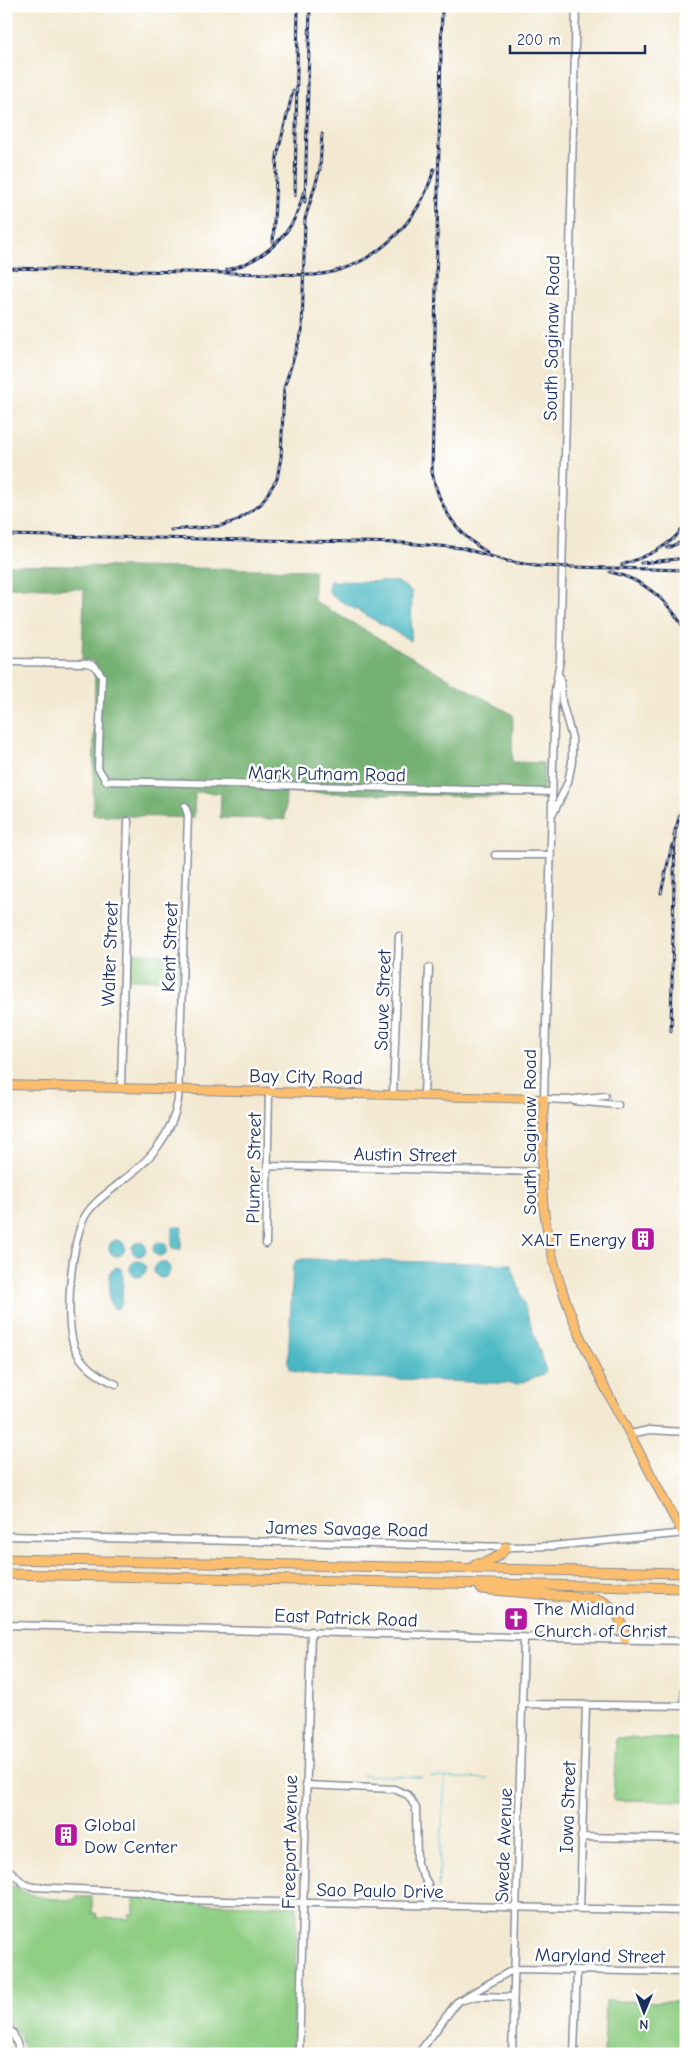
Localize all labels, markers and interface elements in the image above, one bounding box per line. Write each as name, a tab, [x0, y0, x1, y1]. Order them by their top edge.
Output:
scale bar	[510, 22, 644, 54]
text: 200 m	[517, 31, 561, 49]
street label: South Saginaw Road	[540, 255, 564, 421]
street label: Mark Putnam Road	[248, 762, 406, 786]
street label: Walter Street	[97, 901, 123, 1007]
street label: Kent Street	[157, 901, 183, 992]
street label: Sauve Street	[370, 949, 396, 1051]
street label: South Saginaw Road	[519, 1049, 541, 1215]
street label: Bay City Road	[249, 1065, 363, 1089]
street label: Plumer Street	[242, 1112, 266, 1224]
street label: Austin Street	[353, 1143, 457, 1167]
building icon: XALT Energy	[630, 1226, 656, 1252]
place label: XALT Energy	[521, 1229, 626, 1251]
street label: James Savage Road	[266, 1517, 428, 1541]
place label: The Midland Church of Christ	[534, 1598, 667, 1642]
street label: East Patrick Road	[274, 1605, 418, 1631]
church icon: The Midland Church of Christ	[503, 1606, 529, 1632]
street label: Iowa Street	[555, 1760, 581, 1853]
street label: Freeport Avenue	[278, 1775, 302, 1909]
street label: Swede Avenue	[491, 1787, 517, 1903]
place label: Global Dow Center	[84, 1814, 178, 1858]
building icon: Global Dow Center	[53, 1822, 79, 1848]
street label: Sao Paulo Drive	[316, 1879, 444, 1903]
street label: Maryland Street	[535, 1944, 666, 1968]
north arrow	[620, 1988, 670, 2038]
text: N	[639, 2016, 648, 2033]

